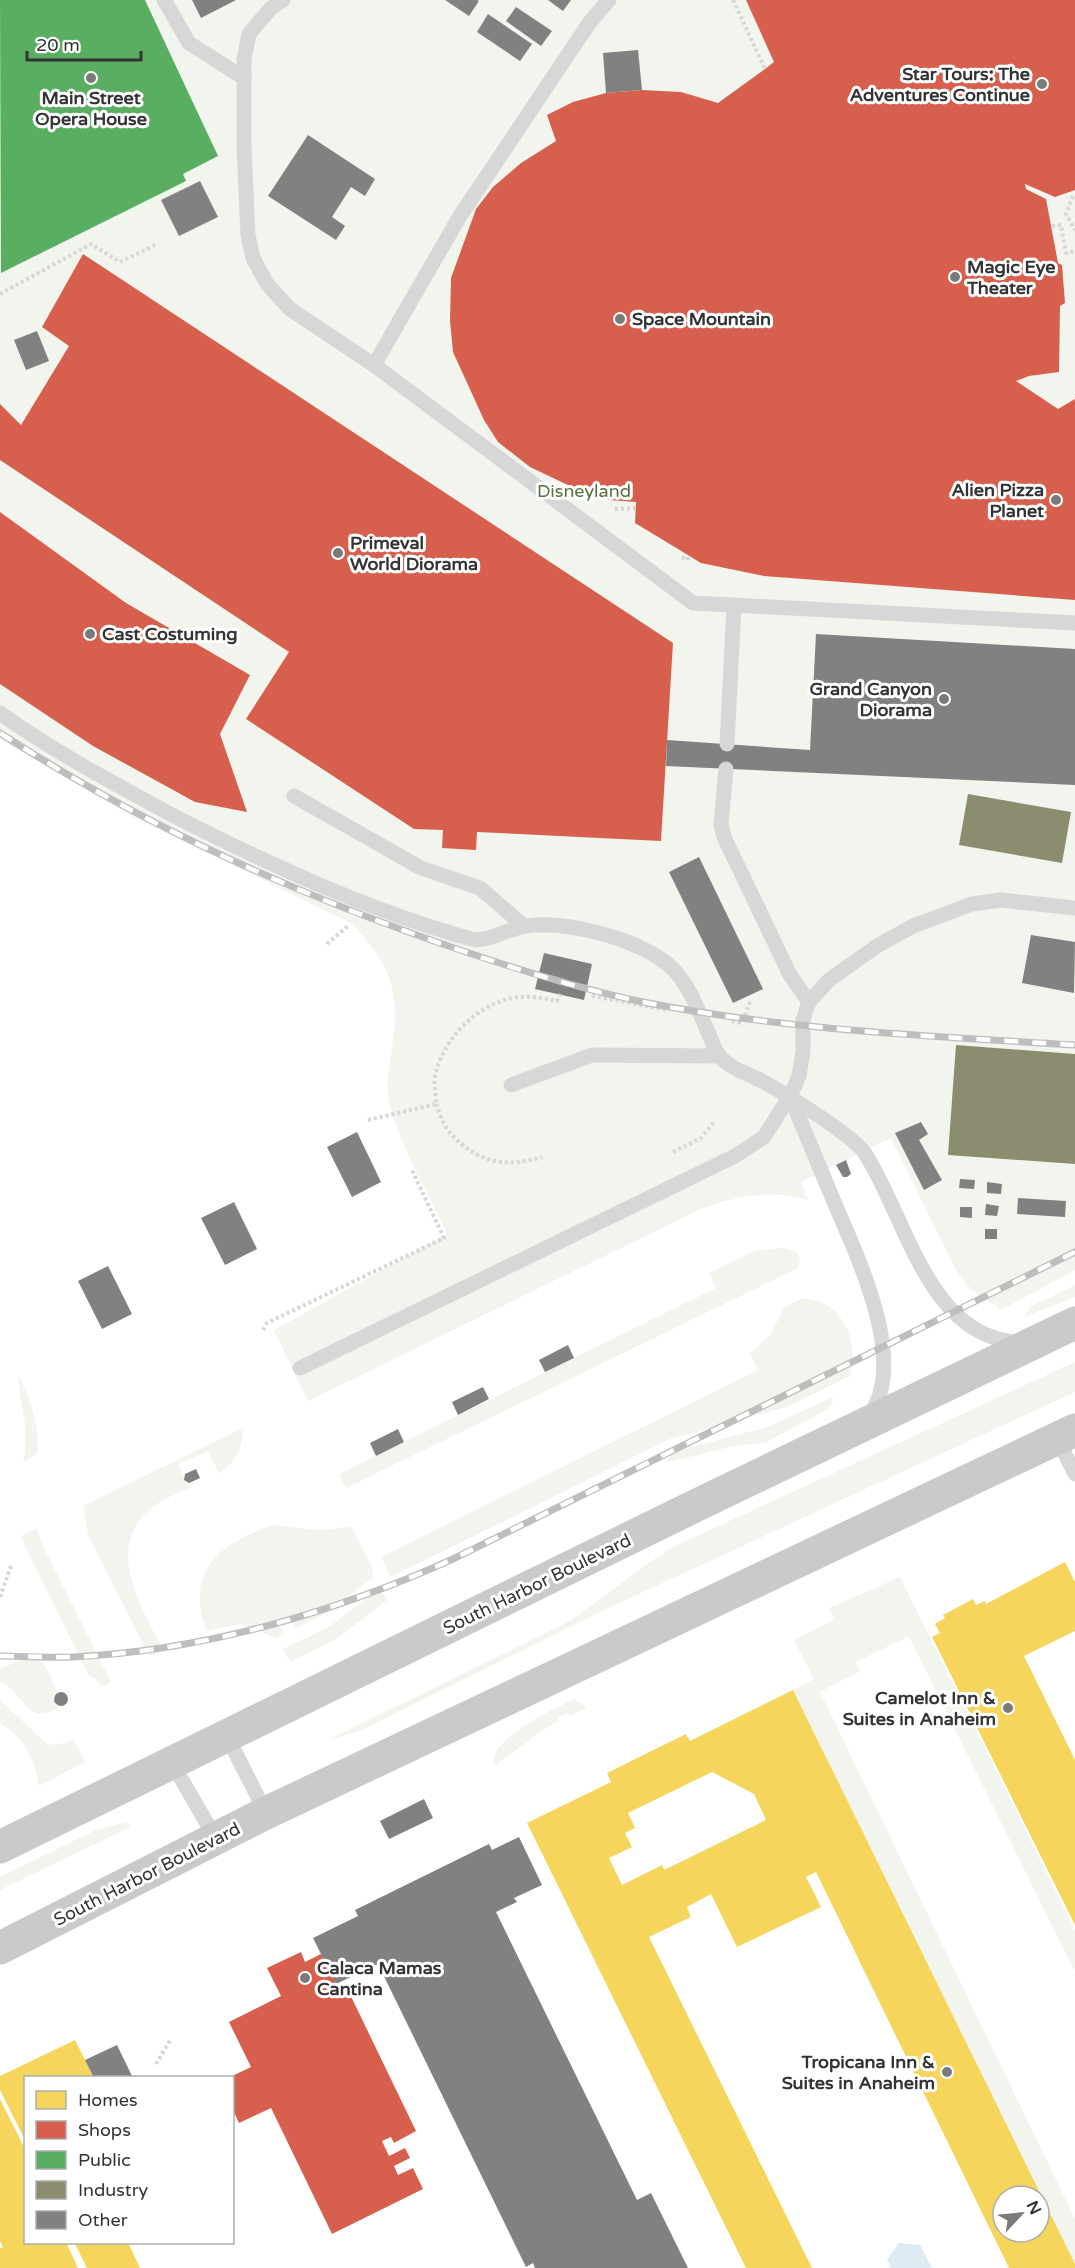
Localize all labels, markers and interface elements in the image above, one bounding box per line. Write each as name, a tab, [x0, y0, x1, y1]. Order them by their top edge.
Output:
scale bar	[27, 24, 141, 62]
text: 20 m	[36, 34, 80, 56]
place label: Star Tours: The Adventures Continue	[850, 63, 1030, 106]
marker: Main Street Opera House	[84, 71, 98, 85]
marker: Star Tours: The Adventures Continue	[1035, 77, 1049, 91]
place label: Main Street Opera House	[35, 87, 147, 130]
place label: Magic Eye Theater	[966, 256, 1056, 299]
marker: Magic Eye Theater	[948, 270, 962, 284]
place label: Space Mountain	[632, 308, 771, 330]
marker: Space Mountain	[613, 312, 627, 326]
place label: Alien Pizza Planet	[951, 479, 1044, 522]
park label: Disneyland	[537, 480, 631, 502]
marker: Alien Pizza Planet	[1049, 493, 1063, 507]
place label: Primeval World Diorama	[350, 532, 478, 575]
marker: Primeval World Diorama	[331, 546, 345, 560]
place label: Cast Costuming	[102, 623, 238, 645]
marker: Cast Costuming	[83, 627, 97, 641]
place label: Grand Canyon Diorama	[809, 678, 932, 721]
marker: Grand Canyon Diorama	[937, 692, 951, 706]
street label: South Harbor Boulevard	[439, 1529, 635, 1639]
place label: Camelot Inn & Suites in Anaheim	[843, 1687, 996, 1730]
marker: Camelot Inn & Suites in Anaheim	[1001, 1701, 1015, 1715]
street label: South Harbor Boulevard	[50, 1817, 244, 1931]
place label: Calaca Mamas Cantina	[317, 1957, 442, 2000]
marker: Calaca Mamas Cantina	[298, 1971, 312, 1985]
place label: Tropicana Inn & Suites in Anaheim	[782, 2051, 935, 2094]
marker: Tropicana Inn & Suites in Anaheim	[940, 2065, 954, 2079]
legend	[24, 2076, 234, 2244]
text: Homes	[78, 2089, 138, 2111]
text: Shops	[78, 2119, 131, 2141]
text: Public	[78, 2149, 131, 2171]
text: Industry	[78, 2179, 149, 2201]
north arrow	[991, 2184, 1051, 2244]
text: N	[1022, 2198, 1045, 2218]
text: Other	[78, 2209, 128, 2231]

